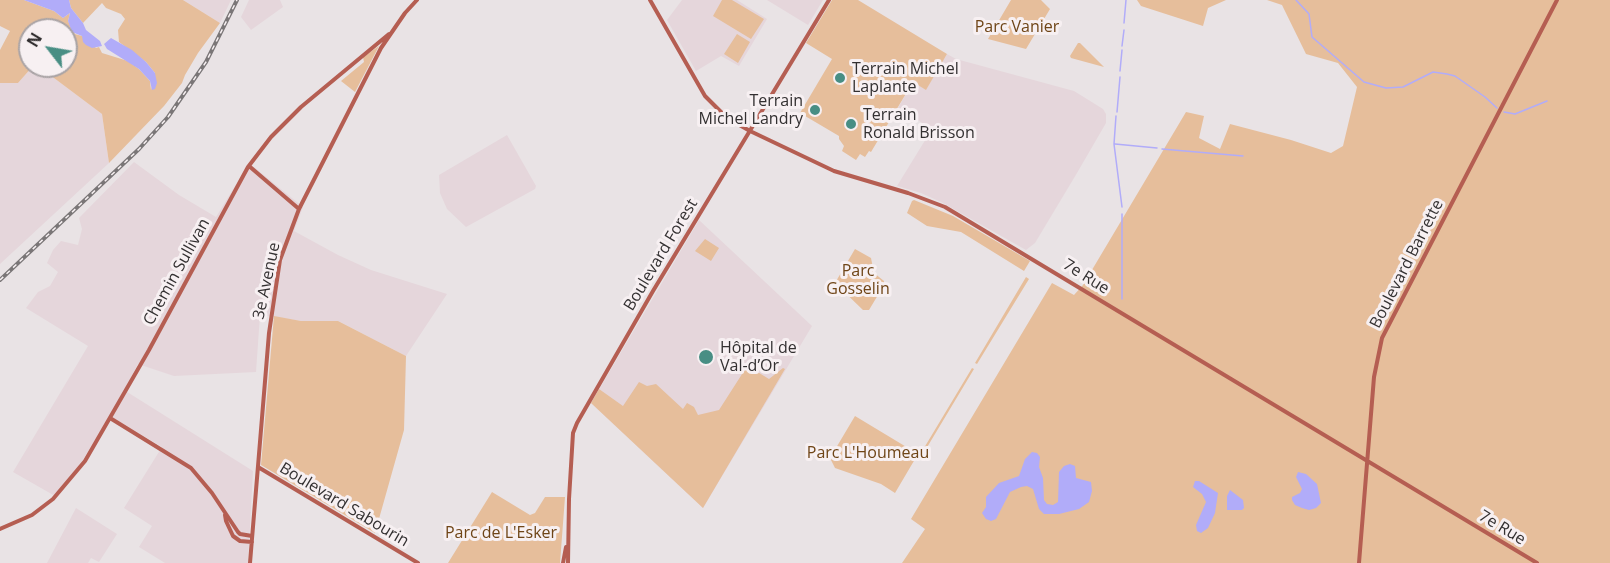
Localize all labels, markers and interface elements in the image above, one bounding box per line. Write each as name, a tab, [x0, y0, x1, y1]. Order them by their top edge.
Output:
park label: Parc Vanier	[975, 17, 1059, 37]
north arrow	[18, 18, 78, 78]
text: N	[22, 29, 47, 51]
place label: Terrain Michel Laplante	[852, 59, 959, 97]
marker: Terrain Michel Laplante	[833, 71, 847, 85]
place label: Terrain Michel Landry	[699, 91, 803, 129]
marker: Terrain Michel Landry	[808, 103, 822, 117]
place label: Terrain Ronald Brisson	[863, 105, 975, 143]
marker: Terrain Ronald Brisson	[844, 117, 858, 131]
street label: Boulevard Forest	[620, 196, 702, 314]
street label: Boulevard Barrette	[1366, 196, 1448, 332]
street label: Chemin Sullivan	[140, 215, 214, 329]
street label: 3e Avenue	[250, 241, 284, 321]
street label: 7e Rue	[1059, 255, 1113, 299]
park label: Parc Gosselin	[826, 261, 890, 299]
place label: Hôpital de Val-d’Or	[720, 338, 797, 376]
marker: Hôpital de Val-d’Or	[697, 348, 715, 366]
park label: Parc L'Houmeau	[807, 443, 929, 463]
street label: Boulevard Sabourin	[276, 459, 412, 551]
street label: 7e Rue	[1475, 507, 1529, 549]
park label: Parc de L'Esker	[445, 523, 557, 543]

